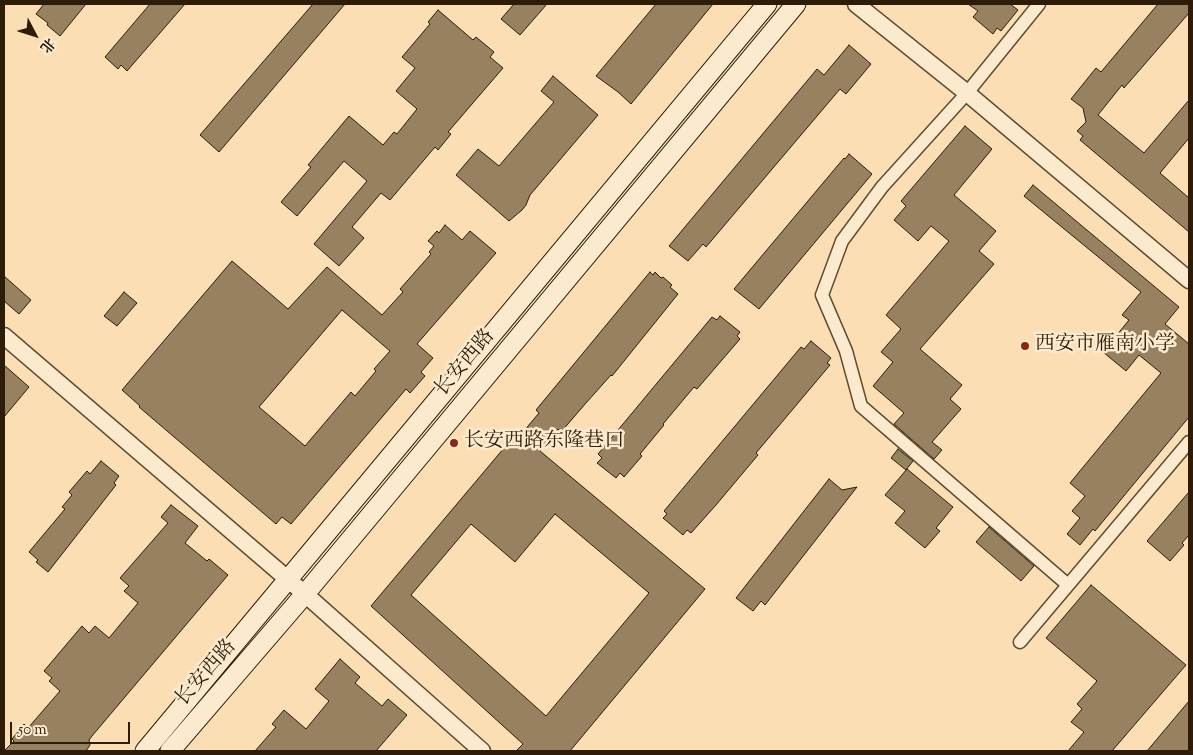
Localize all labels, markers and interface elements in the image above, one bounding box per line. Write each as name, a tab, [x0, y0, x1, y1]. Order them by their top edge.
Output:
north arrow	[10, 10, 60, 60]
text: 北	[34, 33, 59, 56]
street label: 长安西路	[431, 326, 501, 402]
place label: 西安市雁南小学	[1035, 334, 1175, 358]
marker: 西安市雁南小学	[1019, 340, 1031, 352]
place label: 长安西路东隆巷口	[464, 431, 624, 455]
marker: 长安西路东隆巷口	[448, 437, 460, 449]
street label: 长安西路	[172, 636, 242, 712]
scale bar	[12, 712, 132, 744]
text: 50 m	[18, 720, 47, 741]

